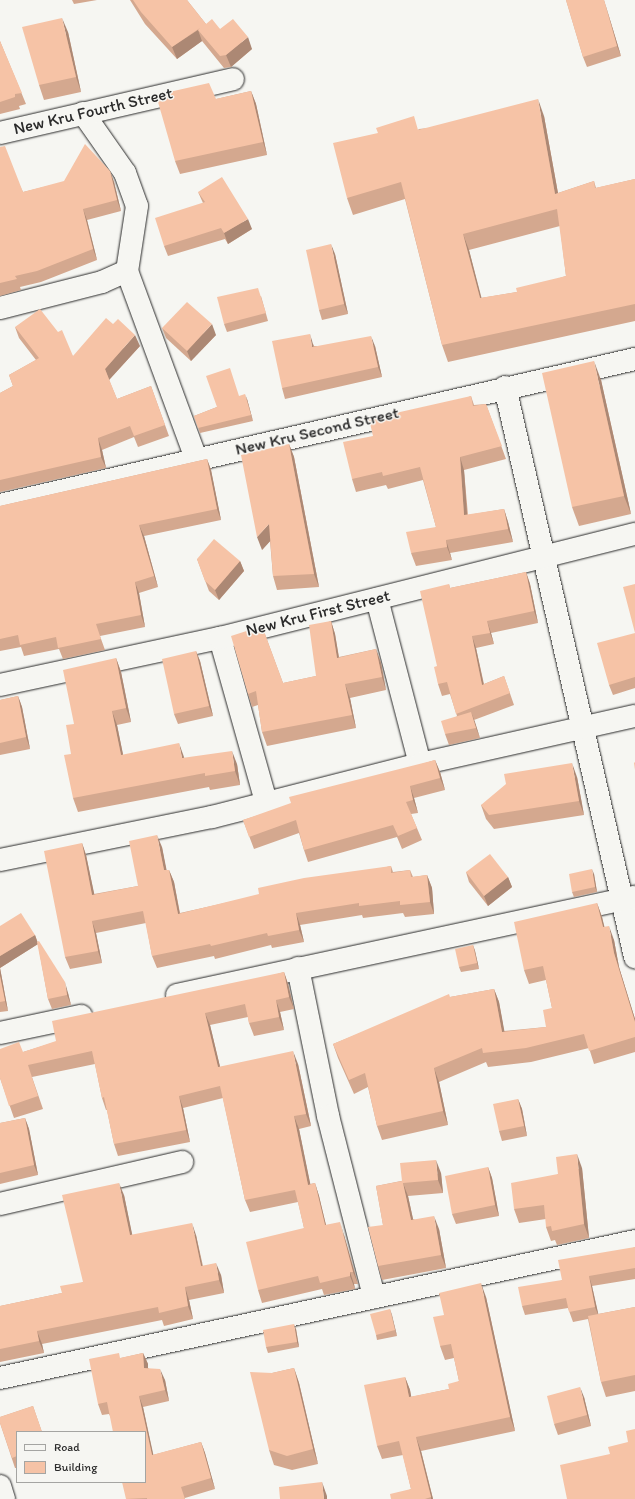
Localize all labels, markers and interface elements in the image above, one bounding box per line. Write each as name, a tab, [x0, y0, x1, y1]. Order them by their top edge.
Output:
street label: New Kru Fourth Street	[11, 83, 175, 139]
street label: New Kru Second Street	[233, 402, 401, 460]
street label: New Kru First Street	[244, 585, 392, 641]
legend	[16, 1431, 146, 1483]
text: Road	[54, 1440, 80, 1454]
text: Building	[54, 1460, 97, 1474]

